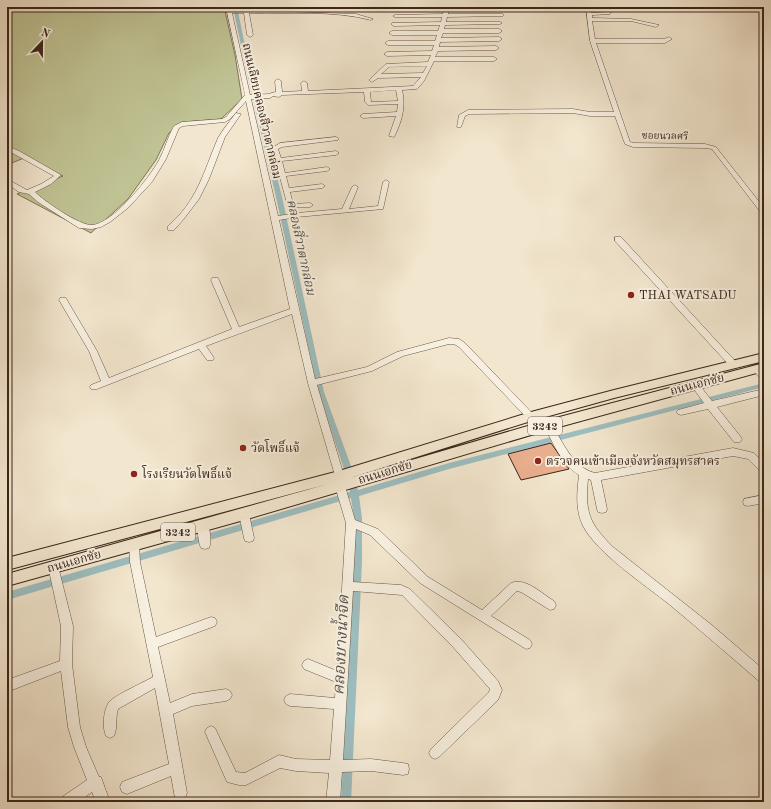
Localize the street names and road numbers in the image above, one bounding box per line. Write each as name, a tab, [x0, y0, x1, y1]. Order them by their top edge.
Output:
street label: ถนนเลียบคลองสี่วาตากล่อม	[240, 41, 286, 180]
street label: ซอยนวลศรี	[642, 129, 689, 141]
street label: ถนนเอกชัย	[668, 370, 726, 398]
road number: 3242	[528, 417, 562, 435]
street label: ถนนเอกชัย	[356, 457, 414, 487]
road number: 3242	[161, 523, 195, 541]
street label: ถนนเอกชัย	[45, 547, 103, 575]

